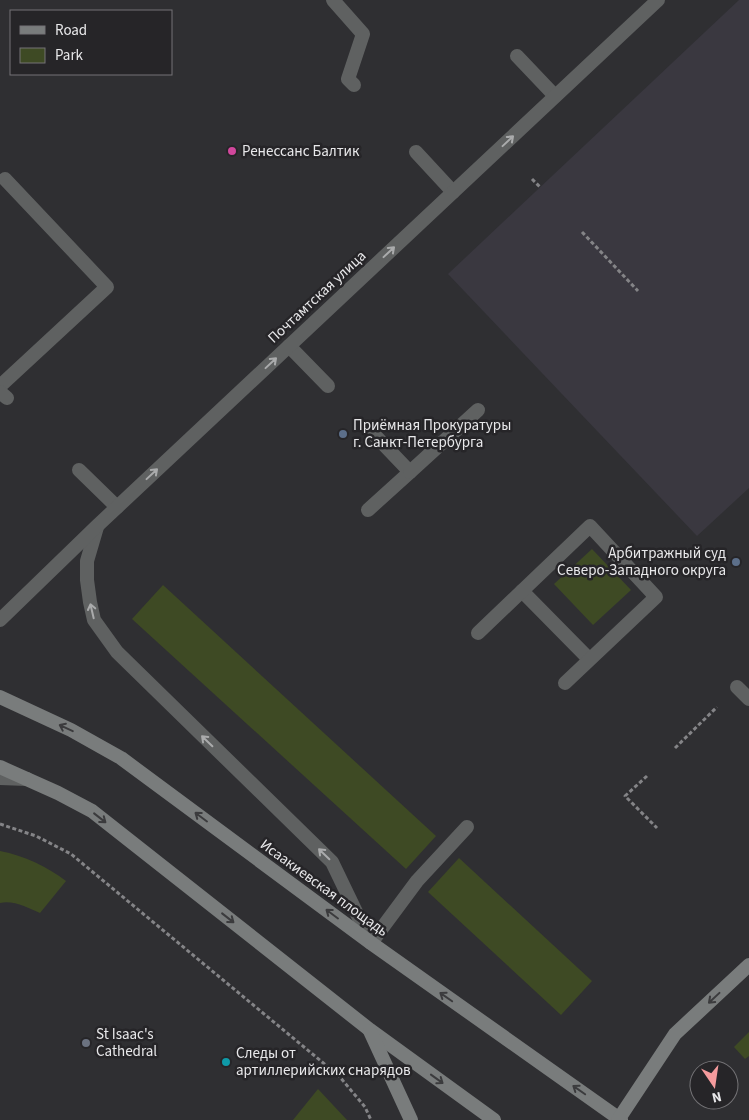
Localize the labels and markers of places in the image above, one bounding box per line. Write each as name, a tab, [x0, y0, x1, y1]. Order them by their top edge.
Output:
place label: Ренессанс Балтик	[242, 141, 360, 162]
marker: Ренессанс Балтик	[226, 145, 238, 157]
place label: Приёмная Прокуратуры г. Санкт-Петербурга	[353, 415, 511, 453]
marker: Приёмная Прокуратуры г. Санкт-Петербурга	[337, 428, 349, 440]
place label: Арбитражный суд Северо-Западного округа	[557, 543, 726, 581]
marker: Арбитражный суд Северо-Западного округа	[730, 556, 742, 568]
place label: St Isaac's Cathedral	[96, 1024, 157, 1062]
marker: St Isaac's Cathedral	[80, 1037, 92, 1049]
place label: Следы от артиллерийских снарядов	[236, 1043, 411, 1081]
marker: Следы от артиллерийских снарядов	[220, 1056, 232, 1068]

